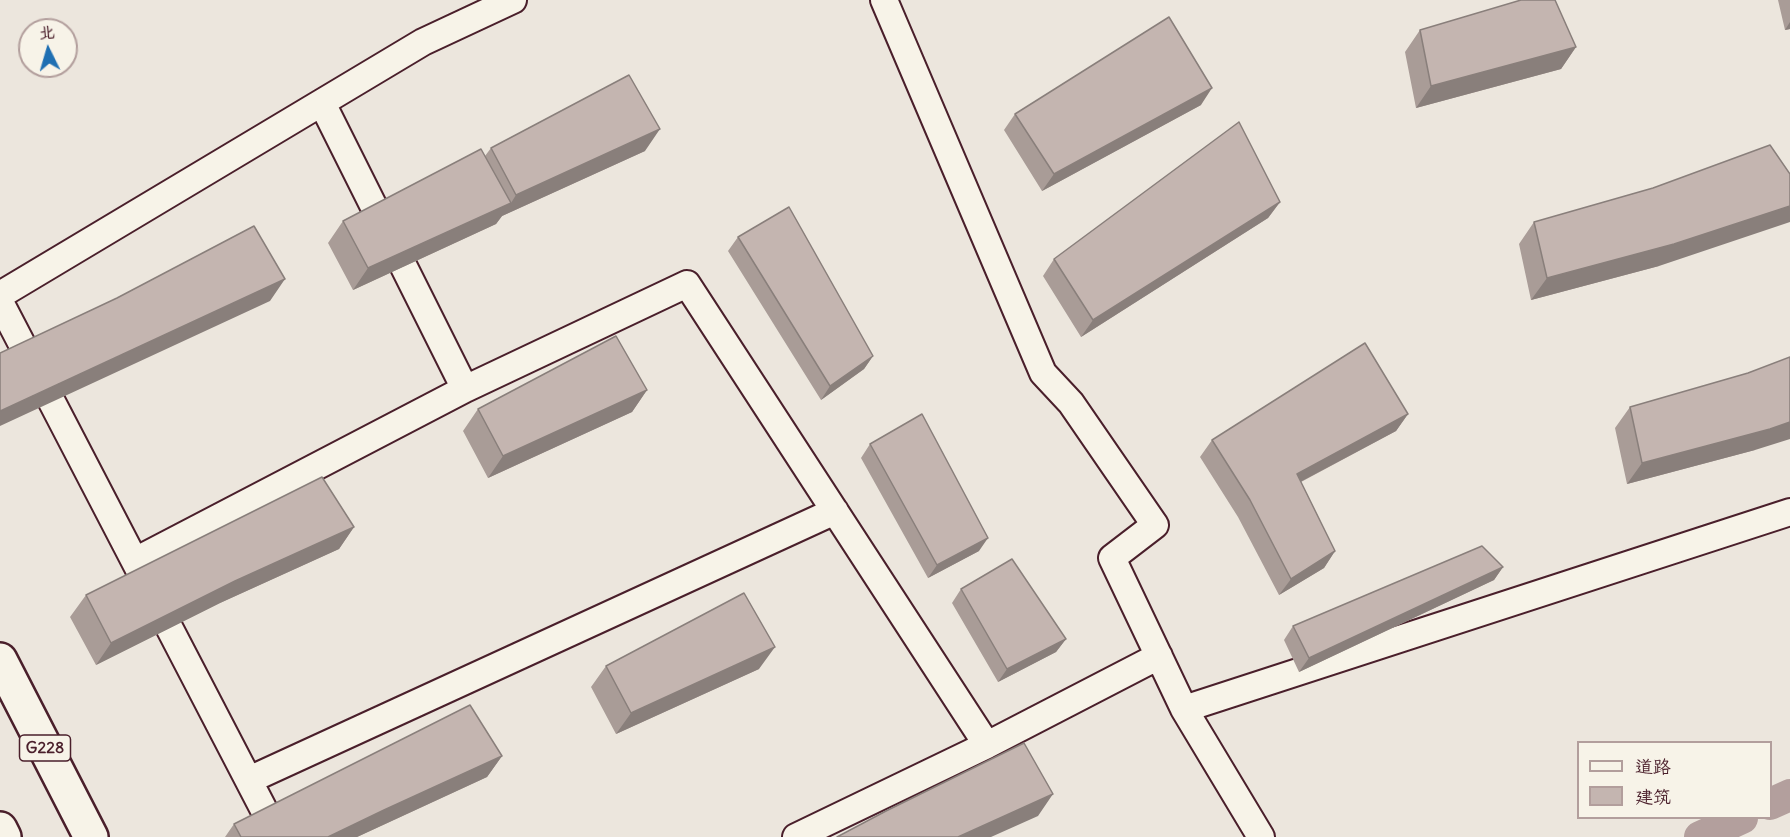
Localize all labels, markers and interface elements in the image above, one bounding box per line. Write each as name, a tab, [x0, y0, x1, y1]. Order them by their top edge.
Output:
north arrow	[18, 18, 78, 78]
text: 北	[38, 21, 55, 43]
road number: G228	[20, 735, 70, 761]
legend	[1577, 741, 1772, 819]
text: 道路	[1635, 755, 1671, 778]
text: 建筑	[1635, 785, 1671, 808]

